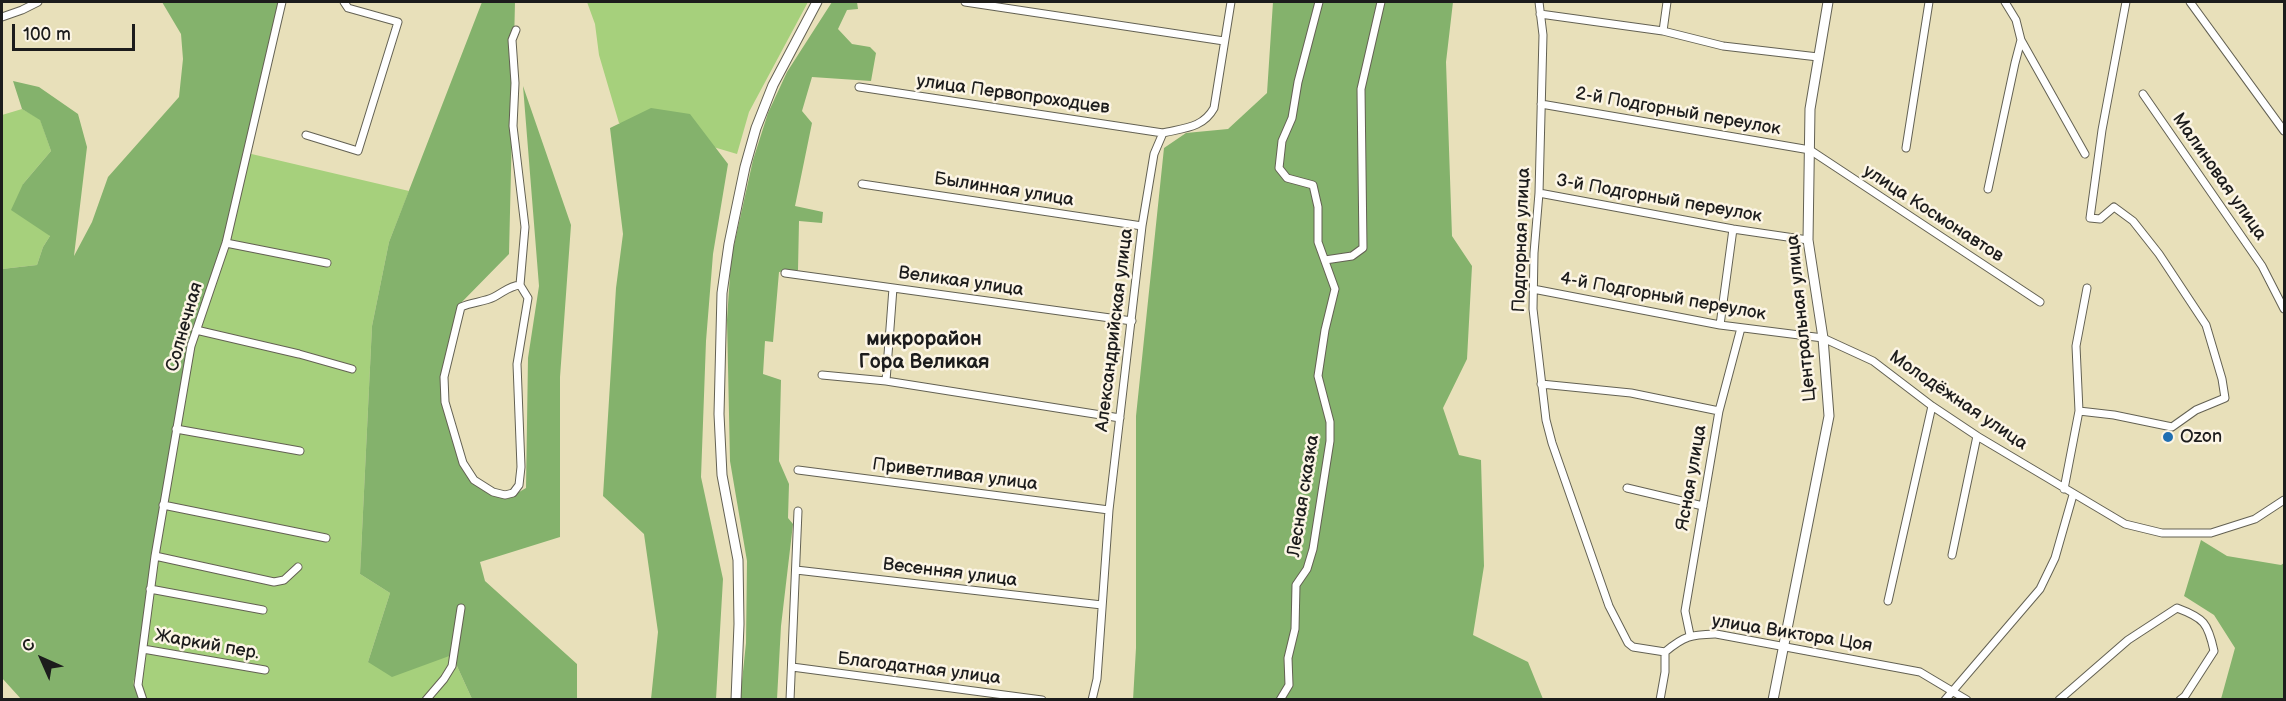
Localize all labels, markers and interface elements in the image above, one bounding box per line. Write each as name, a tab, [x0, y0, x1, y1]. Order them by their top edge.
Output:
scale bar	[15, 12, 138, 50]
text: 100 m	[23, 24, 71, 45]
street label: улица Первопроходцев	[915, 71, 1111, 119]
street label: 2-й Подгорный переулок	[1574, 83, 1782, 141]
street label: Малиновая улица	[2167, 109, 2271, 245]
street label: улица Космонавтов	[1859, 161, 2007, 267]
street label: Подгорная улица	[1509, 167, 1535, 313]
street label: Былинная улица	[933, 168, 1075, 212]
street label: 3-й Подгорный переулок	[1554, 170, 1764, 228]
street label: Александрийская улица	[1092, 227, 1138, 433]
street label: Центральная улица	[1782, 233, 1822, 403]
street label: Великая улица	[897, 263, 1025, 301]
street label: 4-й Подгорный переулок	[1558, 268, 1768, 326]
street label: Солнечная	[162, 280, 208, 374]
district label: микрорайон Гора Великая	[858, 328, 990, 375]
street label: Молодёжная улица	[1885, 347, 2031, 455]
street label: Ясная улица	[1672, 423, 1712, 533]
place label: Ozon	[2180, 426, 2222, 448]
marker: Ozon	[2161, 430, 2175, 444]
street label: Лесная сказка	[1284, 433, 1324, 559]
street label: Приветливая улица	[871, 454, 1039, 496]
street label: Весенняя улица	[882, 554, 1018, 592]
street label: улица Виктора Цоя	[1710, 611, 1874, 657]
street label: Жаркий пер.	[153, 625, 261, 665]
north arrow	[12, 629, 72, 689]
text: С	[18, 635, 40, 657]
street label: Благодатная улица	[836, 648, 1002, 690]

